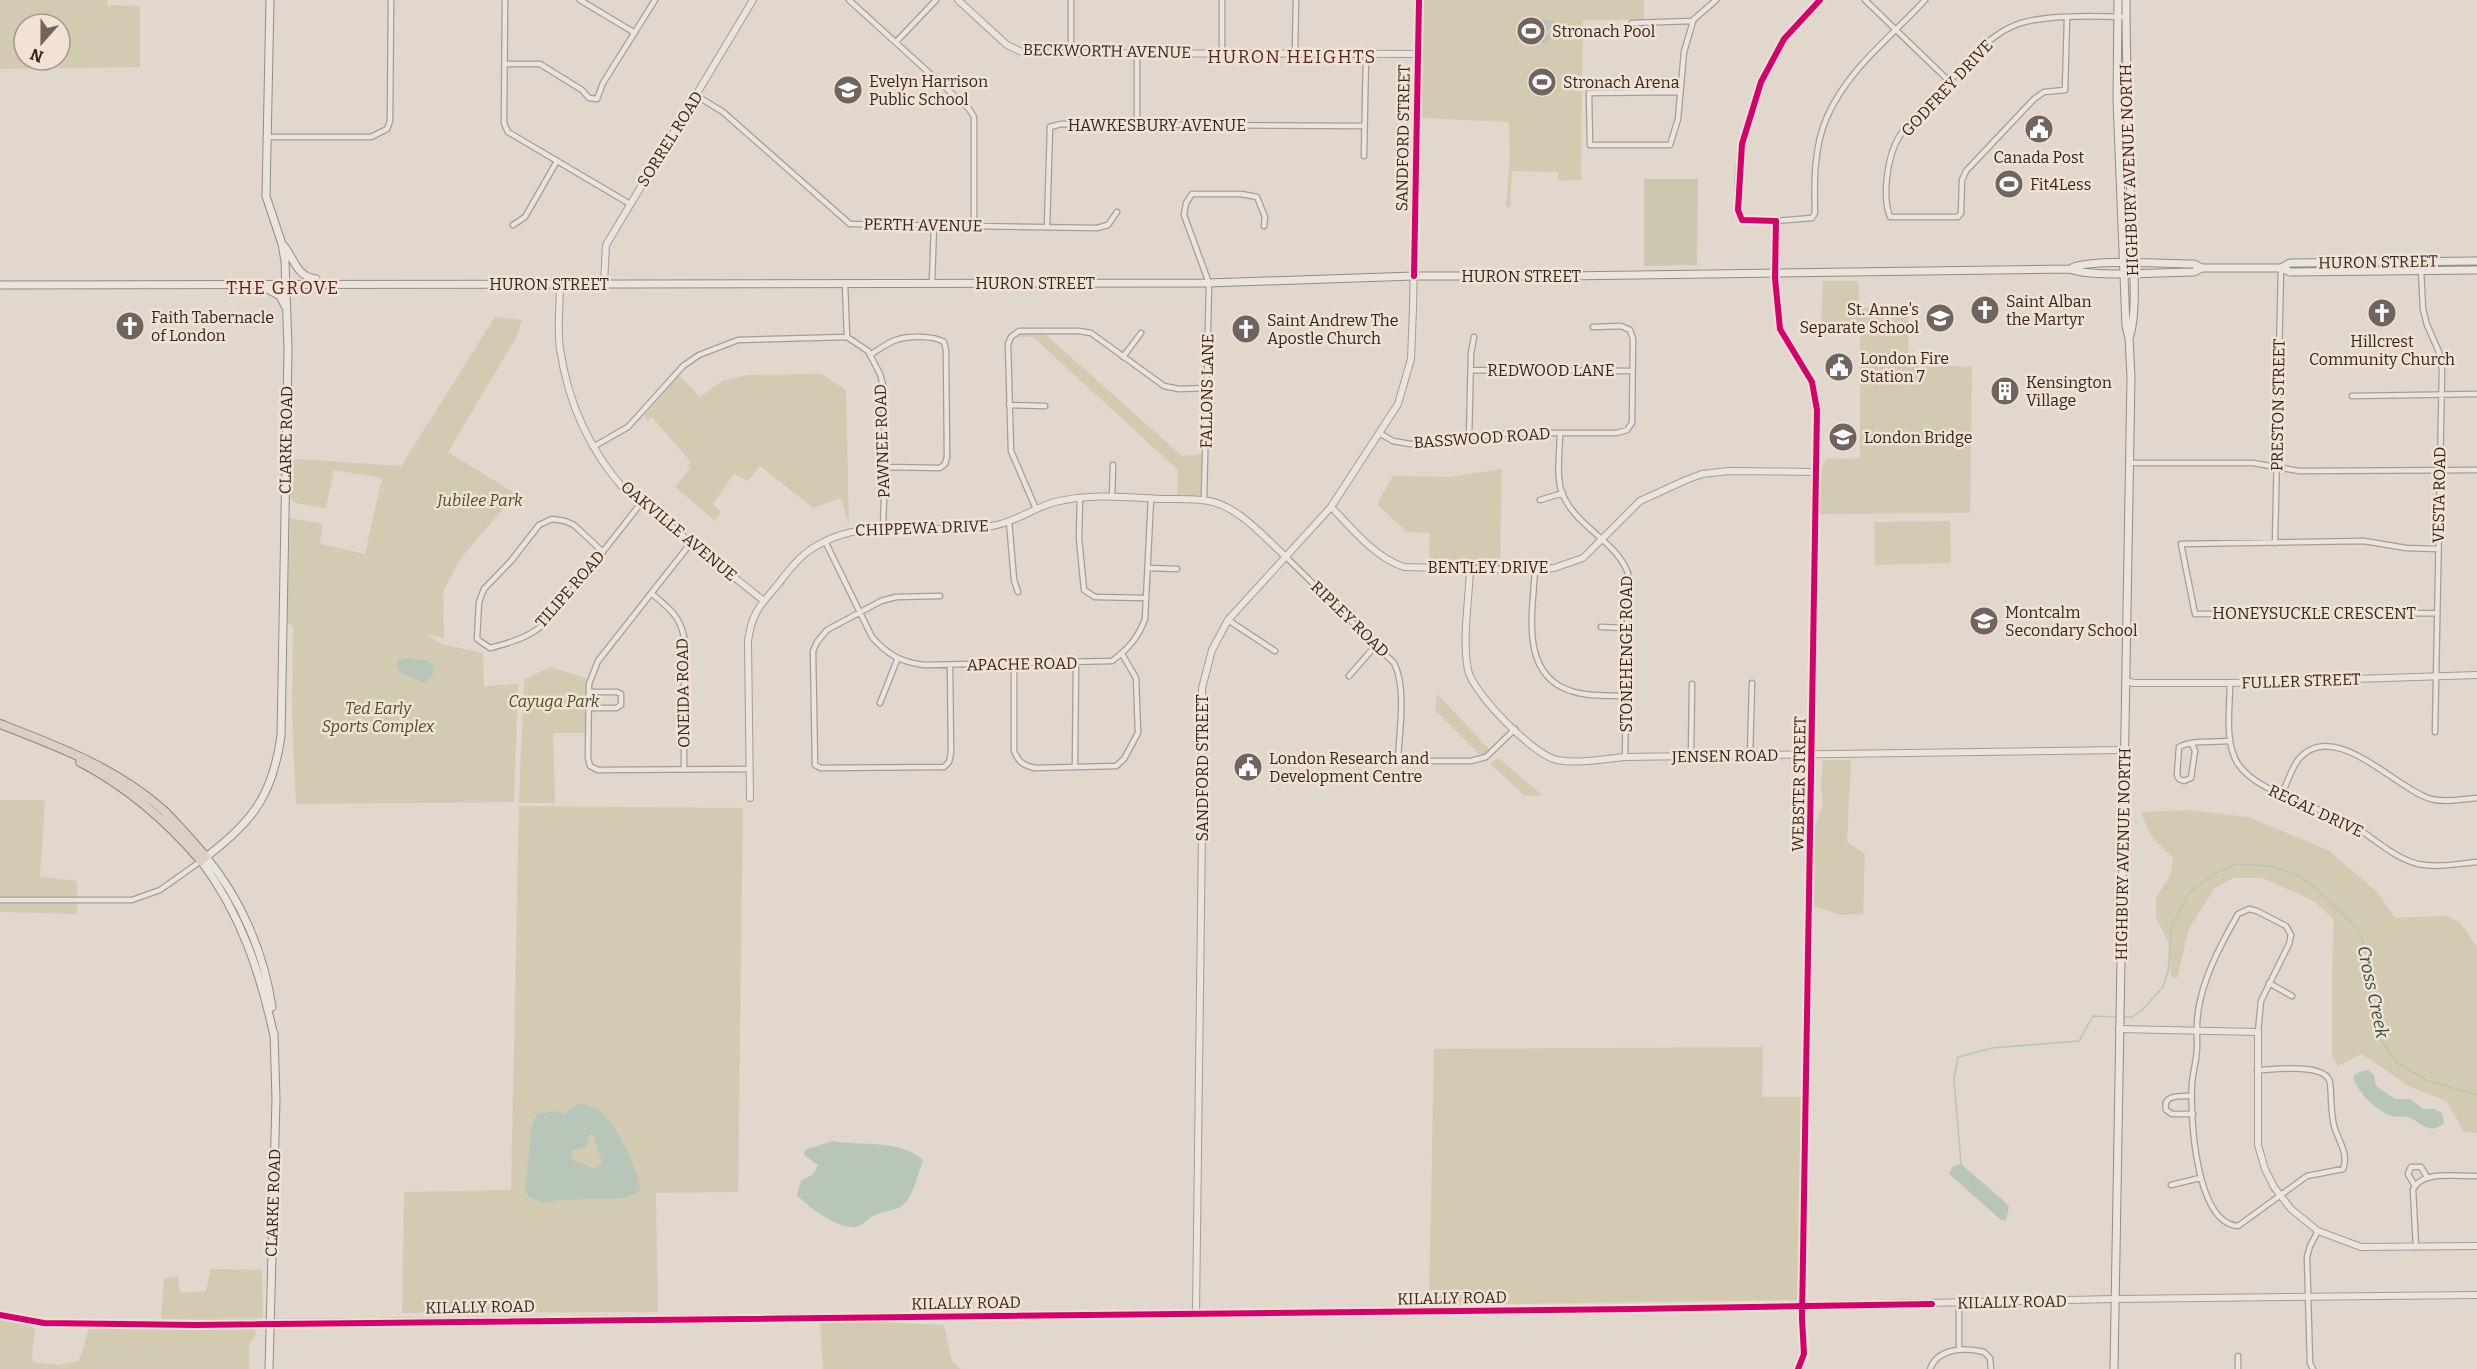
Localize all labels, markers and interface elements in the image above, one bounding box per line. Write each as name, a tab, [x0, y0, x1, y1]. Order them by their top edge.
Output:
north arrow	[12, 12, 72, 72]
sports icon: Stronach Pool	[1515, 15, 1547, 47]
place label: Stronach Pool	[1552, 22, 1656, 41]
street label: GODFREY DRIVE	[1897, 36, 1997, 140]
street label: BECKWORTH AVENUE	[1023, 40, 1191, 62]
text: N	[28, 44, 46, 67]
district label: HURON HEIGHTS	[1207, 46, 1377, 68]
street label: HIGHBURY AVENUE NORTH	[2116, 63, 2142, 277]
street label: SANDFORD STREET	[1392, 64, 1414, 212]
sports icon: Stronach Arena	[1526, 66, 1558, 98]
place label: Evelyn Harrison Public School	[869, 72, 988, 109]
place label: Stronach Arena	[1563, 73, 1680, 92]
school or university icon: Evelyn Harrison Public School	[832, 74, 864, 106]
street label: SORREL ROAD	[633, 88, 707, 190]
public building icon: Canada Post	[2023, 113, 2055, 145]
street label: HAWKESBURY AVENUE	[1068, 116, 1246, 135]
place label: Canada Post	[1994, 148, 2085, 167]
sports icon: Fit4Less	[1993, 168, 2025, 200]
place label: Fit4Less	[2030, 175, 2091, 194]
street label: PERTH AVENUE	[863, 214, 983, 236]
street label: HURON STREET	[2318, 251, 2438, 273]
street label: HURON STREET	[1461, 267, 1581, 286]
street label: HURON STREET	[975, 274, 1095, 293]
street label: HURON STREET	[489, 275, 609, 294]
district label: THE GROVE	[226, 277, 340, 299]
place label: Saint Alban the Martyr	[2006, 292, 2092, 329]
church icon: Saint Alban the Martyr	[1969, 294, 2001, 326]
church icon: Hillcrest Community Church	[2366, 297, 2398, 329]
place label: St. Anne's Separate School	[1799, 300, 1919, 337]
school or university icon: St. Anne's Separate School	[1924, 302, 1956, 334]
place label: Faith Tabernacle of London	[151, 308, 274, 345]
church icon: Faith Tabernacle of London	[114, 310, 146, 342]
place label: Saint Andrew The Apostle Church	[1267, 311, 1399, 348]
church icon: Saint Andrew The Apostle Church	[1230, 313, 1262, 345]
place label: Hillcrest Community Church	[2309, 332, 2455, 369]
street label: FALLONS LANE	[1196, 333, 1218, 449]
street label: PRESTON STREET	[2267, 339, 2289, 471]
place label: London Fire Station 7	[1860, 349, 1949, 386]
public building icon: London Fire Station 7	[1823, 351, 1855, 383]
street label: REDWOOD LANE	[1487, 361, 1615, 380]
place label: Kensington Village	[2026, 373, 2112, 410]
building icon: Kensington Village	[1989, 375, 2021, 407]
street label: PAWNEE ROAD	[871, 384, 893, 498]
street label: CLARKE ROAD	[276, 386, 296, 494]
school or university icon: London Bridge	[1827, 421, 1859, 453]
street label: BASSWOOD ROAD	[1413, 424, 1551, 452]
place label: London Bridge	[1864, 428, 1973, 447]
street label: VESTA ROAD	[2429, 447, 2449, 543]
street label: OAKVILLE AVENUE	[617, 477, 741, 585]
park label: Jubilee Park	[435, 491, 523, 510]
street label: CHIPPEWA DRIVE	[855, 516, 989, 540]
street label: TILIPE ROAD	[531, 547, 609, 631]
street label: BENTLEY DRIVE	[1428, 558, 1548, 577]
street label: STONEHENGE ROAD	[1617, 576, 1636, 732]
street label: RIPLEY ROAD	[1307, 577, 1393, 661]
place label: Montcalm Secondary School	[2005, 603, 2138, 640]
street label: HONEYSUCKLE CRESCENT	[2212, 604, 2416, 623]
school or university icon: Montcalm Secondary School	[1968, 605, 2000, 637]
street label: ONEIDA ROAD	[673, 638, 693, 748]
street label: APACHE ROAD	[966, 654, 1078, 674]
street label: FULLER STREET	[2241, 669, 2361, 693]
park label: Cayuga Park	[508, 692, 600, 711]
street label: SANDFORD STREET	[1193, 695, 1212, 841]
park label: Ted Early Sports Complex	[322, 699, 435, 736]
street label: WEBSTER STREET	[1788, 716, 1810, 852]
street label: JENSEN ROAD	[1670, 746, 1779, 766]
street label: HIGHBURY AVENUE NORTH	[2112, 748, 2134, 960]
place label: London Research and Development Centre	[1269, 749, 1430, 786]
public building icon: London Research and Development Centre	[1232, 751, 1264, 783]
street label: REGAL DRIVE	[2266, 781, 2366, 841]
water label: Cross Creek	[2352, 944, 2394, 1040]
street label: CLARKE ROAD	[262, 1149, 284, 1257]
street label: KILALLY ROAD	[1397, 1288, 1507, 1308]
street label: KILALLY ROAD	[1957, 1292, 2067, 1312]
street label: KILALLY ROAD	[911, 1293, 1021, 1313]
street label: KILALLY ROAD	[425, 1297, 535, 1317]

